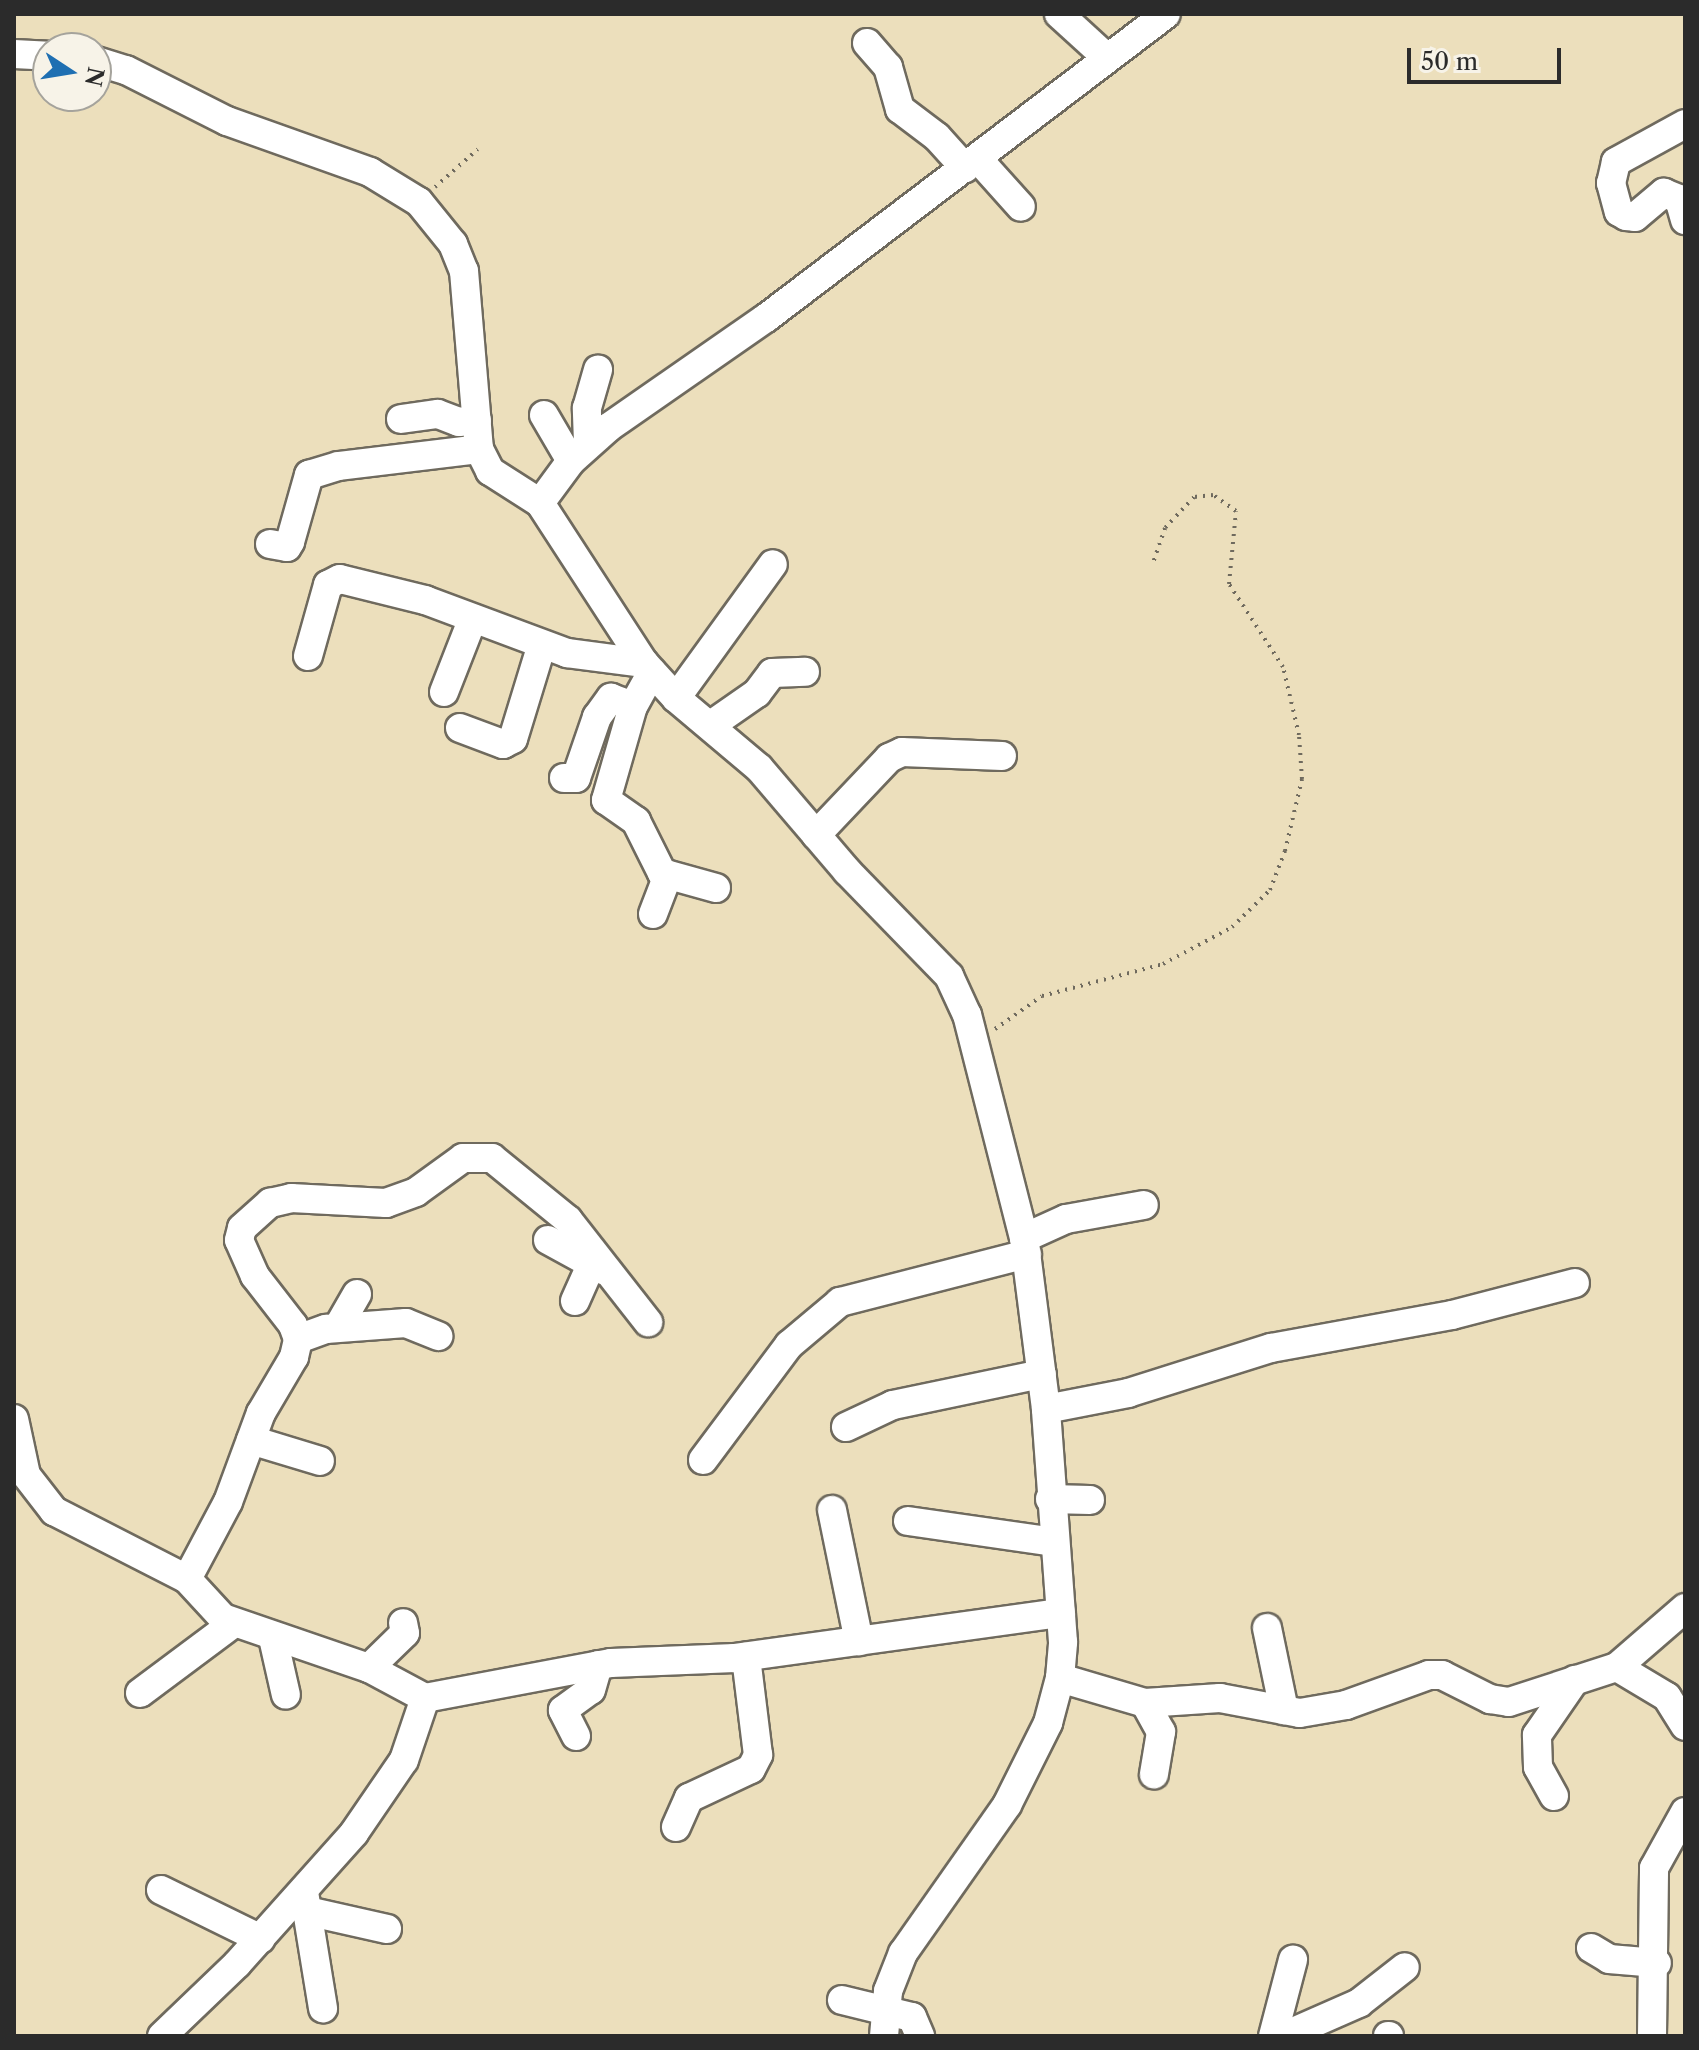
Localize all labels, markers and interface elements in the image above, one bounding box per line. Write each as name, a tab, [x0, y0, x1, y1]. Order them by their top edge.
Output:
north arrow	[32, 32, 112, 112]
scale bar	[1411, 32, 1565, 82]
text: 50 m	[1421, 47, 1478, 76]
text: N	[79, 65, 109, 89]

